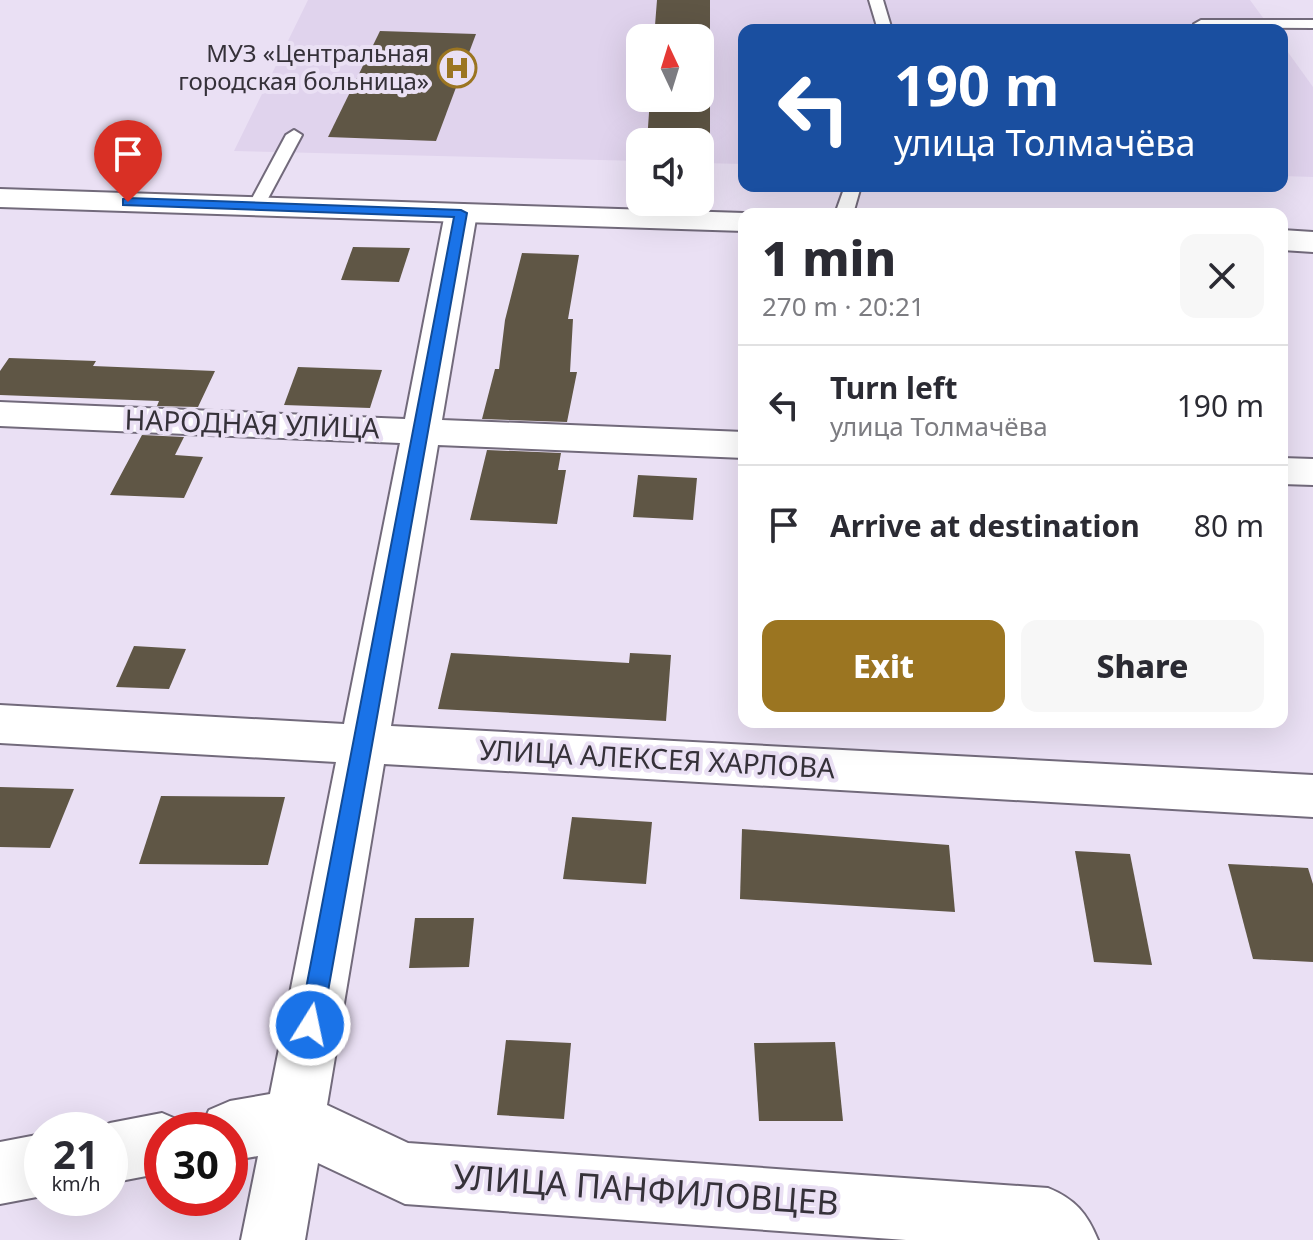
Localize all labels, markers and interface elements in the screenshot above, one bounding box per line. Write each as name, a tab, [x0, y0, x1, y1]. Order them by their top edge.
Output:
north arrow	[626, 24, 714, 112]
map controls	[626, 24, 714, 216]
place label: МУЗ «Центральная городская больница»	[178, 36, 429, 97]
text: 190 m	[894, 46, 1059, 122]
hospital icon: МУЗ «Центральная городская больница»	[436, 47, 478, 89]
icon: left	[762, 56, 866, 160]
text: улица Толмачёва	[894, 118, 1196, 167]
pin	[94, 120, 162, 202]
button: sound	[626, 128, 714, 216]
icon: arrive	[106, 132, 150, 176]
text: 1 min	[762, 225, 896, 290]
button: close	[1180, 234, 1264, 318]
text: 270 m · 20:21	[762, 288, 925, 324]
text: Turn left	[830, 367, 958, 408]
icon: left	[762, 383, 806, 427]
text: 190 m	[1177, 385, 1264, 426]
street label: НАРОДНАЯ УЛИЦА	[124, 400, 380, 446]
text: улица Толмачёва	[830, 408, 1048, 444]
icon: arrive	[762, 503, 806, 547]
text: Arrive at destination	[830, 505, 1140, 546]
text: 80 m	[1194, 505, 1264, 546]
button: Exit	[762, 620, 1005, 712]
button: Share	[1021, 620, 1264, 712]
street label: УЛИЦА АЛЕКСЕЯ ХАРЛОВА	[478, 730, 836, 786]
position arrow	[268, 983, 352, 1067]
speed limit sign: 30	[144, 1112, 248, 1216]
text: 21	[53, 1126, 99, 1181]
street label: УЛИЦА ПАНФИЛОВЦЕВ	[452, 1153, 840, 1225]
text: km/h	[51, 1170, 101, 1197]

